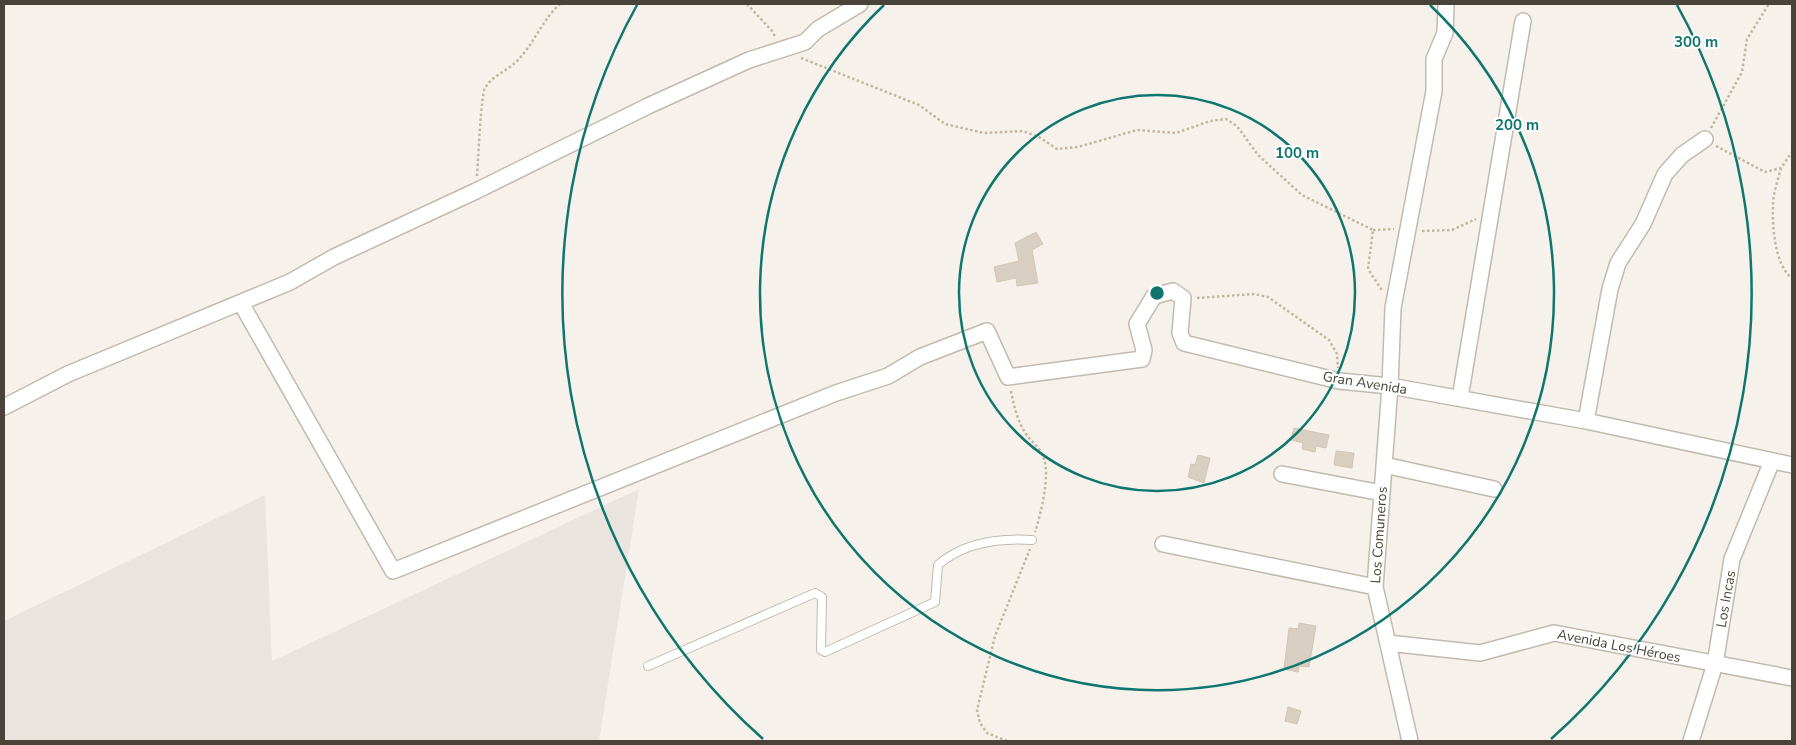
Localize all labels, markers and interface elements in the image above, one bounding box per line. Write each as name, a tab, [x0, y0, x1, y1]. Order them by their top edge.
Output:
text: 300 m	[1674, 32, 1718, 52]
text: 200 m	[1495, 115, 1539, 135]
text: 100 m	[1275, 143, 1319, 163]
centre of rings	[1148, 284, 1166, 302]
street label: Gran Avenida	[1321, 367, 1409, 399]
street label: Los Comuneros	[1366, 486, 1392, 584]
street label: Los Incas	[1712, 569, 1740, 629]
street label: Avenida Los Héroes	[1556, 625, 1683, 667]

